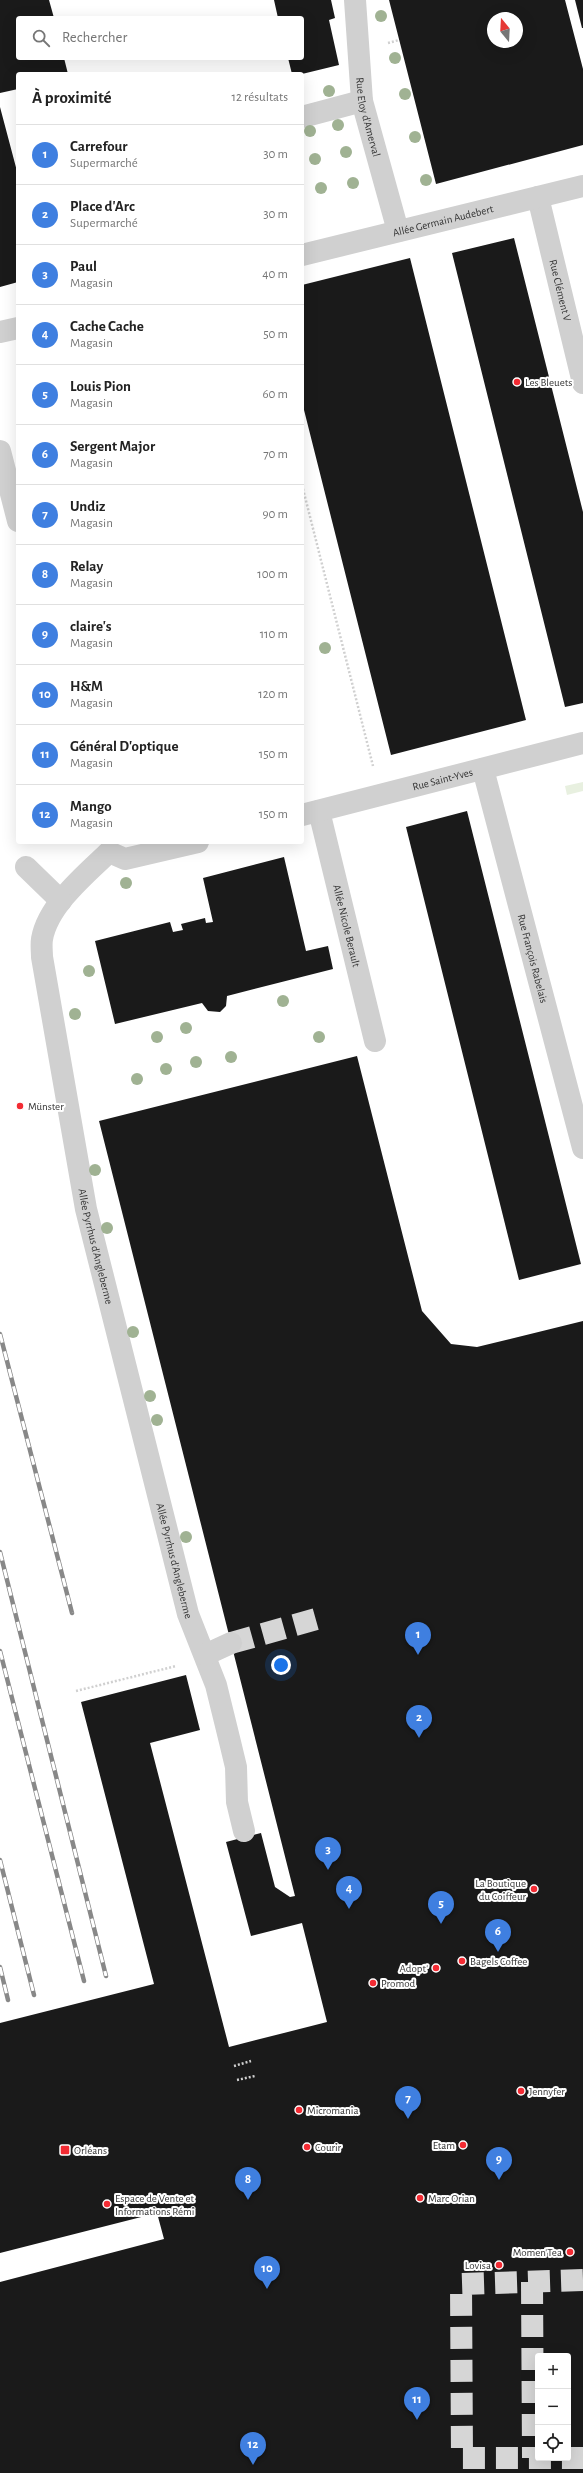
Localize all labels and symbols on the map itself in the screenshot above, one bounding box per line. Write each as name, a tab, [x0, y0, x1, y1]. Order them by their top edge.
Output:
north arrow	[487, 12, 523, 48]
street label: Rue Eloy d'Amerval	[354, 77, 382, 158]
street label: Allée Germain Audebert	[391, 203, 495, 239]
street label: Rue Clément V	[547, 258, 573, 323]
marker: Les Bleuets	[512, 377, 522, 387]
place label: Les Bleuets	[525, 377, 572, 388]
street label: Rue Saint-Yves	[411, 766, 474, 793]
street label: Allée Nicole Berault	[331, 883, 362, 969]
street label: Rue François Rabelais	[516, 913, 550, 1004]
marker: Münster	[15, 1101, 25, 1111]
place label: Münster	[28, 1101, 64, 1112]
street label: Allée Pyrrhus d'Angleberme	[77, 1188, 115, 1305]
street label: Allée Pyrrhus d'Angleberme	[154, 1502, 194, 1620]
pin: 1	[405, 1622, 431, 1655]
your location	[271, 1655, 291, 1675]
pin: 2	[406, 1705, 432, 1738]
pin: 3	[315, 1837, 341, 1870]
pin: 4	[336, 1876, 362, 1909]
place label: La Boutique du Coiffeur	[475, 1878, 526, 1902]
marker: La Boutique du Coiffeur	[529, 1884, 539, 1894]
pin: 5	[428, 1891, 454, 1924]
pin: 6	[485, 1919, 511, 1952]
marker: Bagels Coffee	[457, 1956, 467, 1966]
place label: Bagels Coffee	[470, 1956, 527, 1967]
place label: Adopt'	[400, 1963, 428, 1974]
marker: Adopt'	[431, 1963, 441, 1973]
marker: Promod	[368, 1978, 378, 1988]
place label: Promod	[381, 1978, 416, 1989]
pin: 7	[395, 2086, 421, 2119]
marker: Jennyfer	[516, 2086, 526, 2096]
place label: Jennyfer	[529, 2086, 565, 2097]
marker: Micromania	[294, 2105, 304, 2115]
place label: Micromania	[307, 2105, 359, 2116]
place label: Etam	[433, 2140, 455, 2151]
marker: Etam	[458, 2140, 468, 2150]
marker: Courir	[302, 2142, 312, 2152]
place label: Courir	[315, 2142, 342, 2153]
marker: Orléans	[59, 2144, 71, 2156]
place label: Orléans	[74, 2145, 107, 2156]
pin: 9	[486, 2147, 512, 2180]
pin: 8	[235, 2167, 261, 2200]
place label: Espace de Vente et Informations Rémi	[115, 2193, 195, 2217]
marker: Marc Orian	[415, 2193, 425, 2203]
place label: Marc Orian	[428, 2193, 475, 2204]
marker: Espace de Vente et Informations Rémi	[102, 2199, 112, 2209]
place label: Momen'Tea	[513, 2247, 562, 2258]
marker: Momen'Tea	[565, 2247, 575, 2257]
pin: 10	[254, 2256, 280, 2289]
place label: Lovisa	[465, 2260, 491, 2271]
marker: Lovisa	[494, 2260, 504, 2270]
pin: 11	[404, 2387, 430, 2420]
pin: 12	[240, 2432, 266, 2465]

